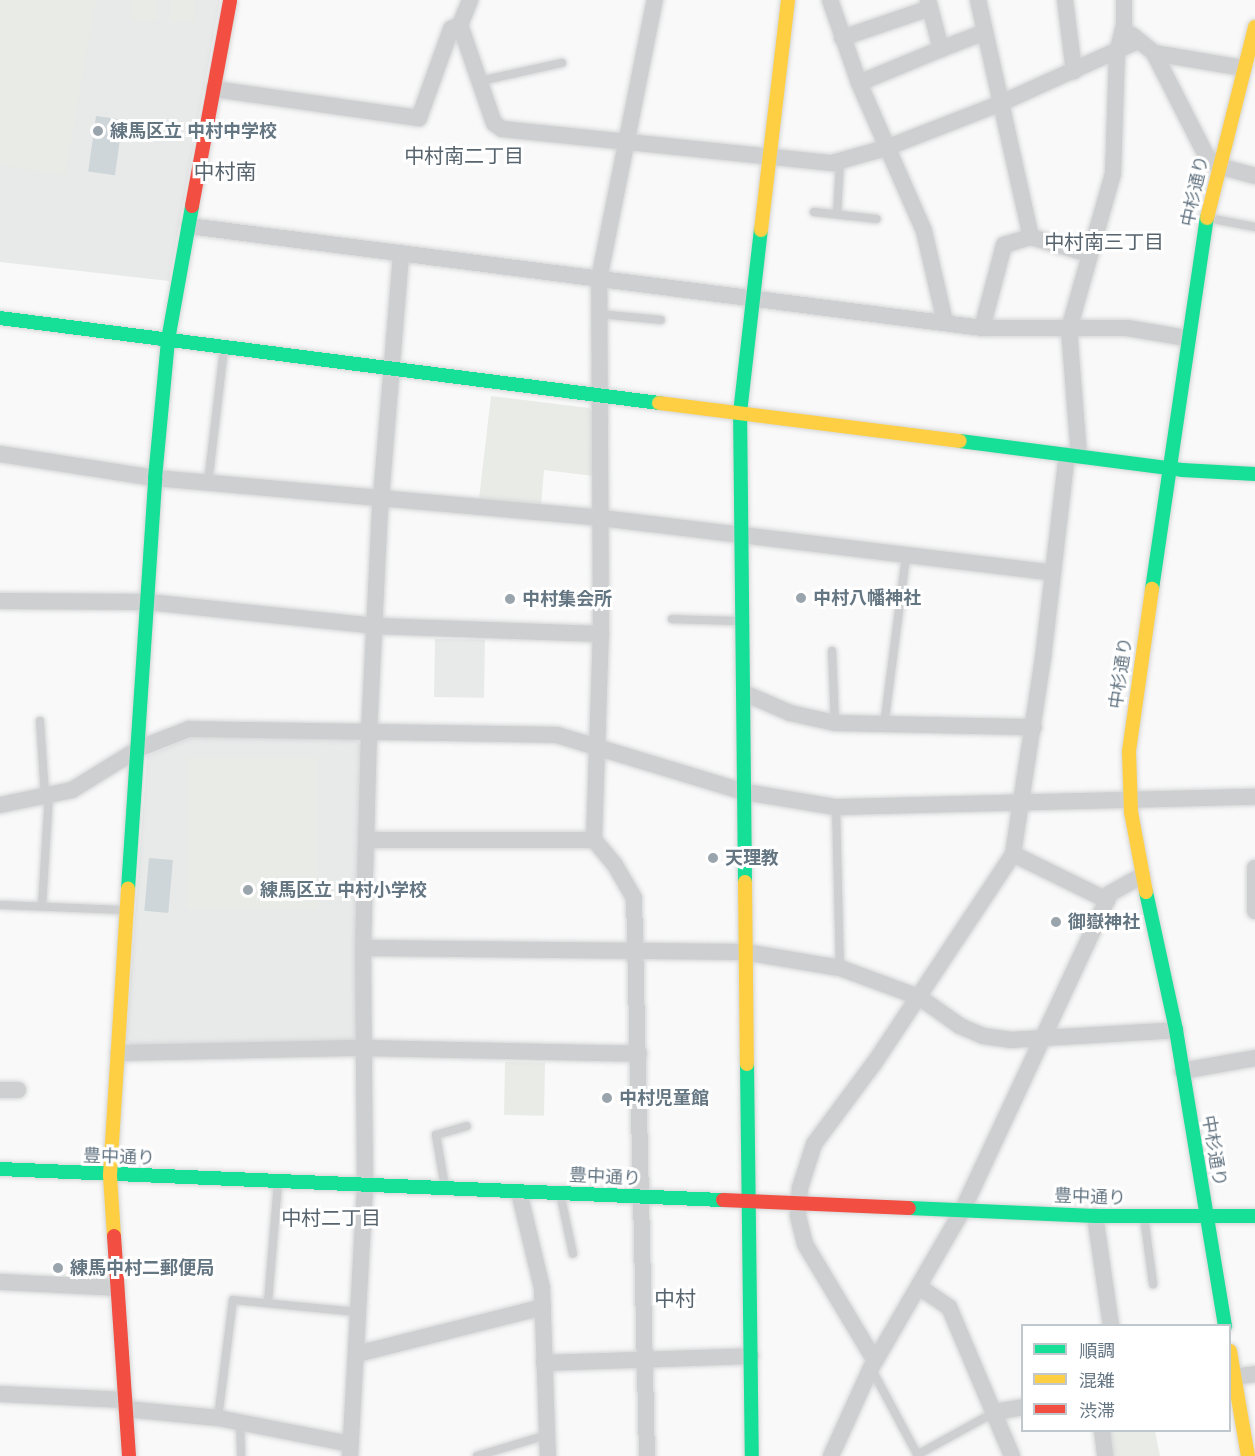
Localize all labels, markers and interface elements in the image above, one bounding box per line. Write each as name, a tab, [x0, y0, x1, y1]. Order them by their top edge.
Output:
place label: 練馬区立 中村中学校	[110, 120, 277, 142]
marker: 練馬区立 中村中学校	[91, 124, 105, 138]
district label: 中村南二丁目	[404, 144, 524, 168]
street label: 中杉通り	[1177, 154, 1213, 228]
district label: 中村南	[194, 159, 256, 185]
district label: 中村南三丁目	[1044, 230, 1164, 254]
place label: 中村八幡神社	[813, 587, 921, 609]
place label: 中村集会所	[522, 588, 612, 610]
marker: 中村八幡神社	[794, 591, 808, 605]
marker: 中村集会所	[503, 592, 517, 606]
street label: 中杉通り	[1105, 636, 1137, 710]
place label: 天理教	[725, 847, 779, 869]
marker: 天理教	[706, 851, 720, 865]
place label: 練馬区立 中村小学校	[260, 879, 427, 901]
marker: 練馬区立 中村小学校	[241, 883, 255, 897]
place label: 御嶽神社	[1068, 911, 1140, 933]
marker: 御嶽神社	[1049, 915, 1063, 929]
place label: 中村児童館	[619, 1087, 709, 1109]
marker: 中村児童館	[600, 1091, 614, 1105]
street label: 中杉通り	[1197, 1114, 1231, 1188]
street label: 豊中通り	[83, 1145, 155, 1169]
street label: 豊中通り	[568, 1164, 642, 1190]
street label: 豊中通り	[1054, 1185, 1126, 1209]
district label: 中村二丁目	[281, 1206, 381, 1230]
place label: 練馬中村二郵便局	[70, 1257, 214, 1279]
marker: 練馬中村二郵便局	[51, 1261, 65, 1275]
district label: 中村	[654, 1286, 696, 1312]
legend	[1021, 1324, 1231, 1432]
text: 順調	[1079, 1341, 1115, 1361]
text: 混雑	[1079, 1371, 1115, 1391]
text: 渋滞	[1079, 1401, 1115, 1421]

